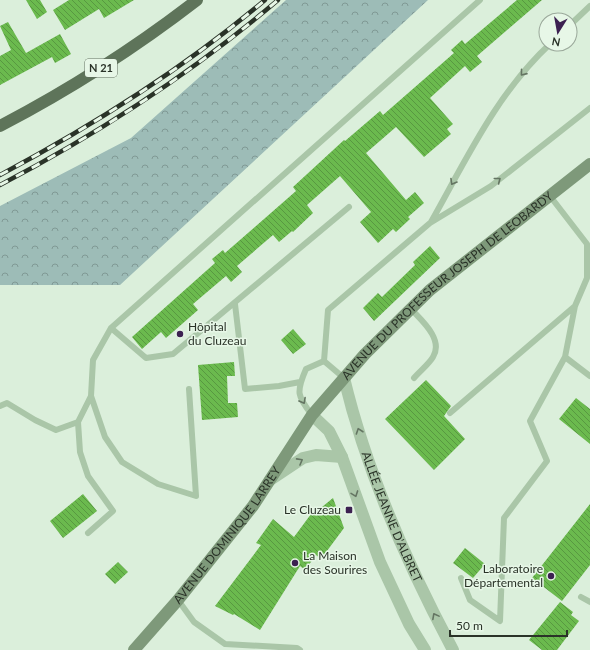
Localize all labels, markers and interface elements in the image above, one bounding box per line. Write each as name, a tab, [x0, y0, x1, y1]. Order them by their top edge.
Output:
north arrow	[538, 12, 578, 52]
text: N	[551, 35, 561, 49]
road number: N 21	[85, 59, 117, 77]
one-way arrow	[521, 68, 528, 75]
one-way arrow	[494, 177, 501, 184]
one-way arrow	[451, 178, 458, 185]
street label: AVENUE DU PROFESSEUR JOSEPH DE LEOBARDY	[338, 188, 556, 383]
place label: Hôpital du Cluzeau	[188, 319, 246, 348]
marker: Hôpital du Cluzeau	[175, 329, 185, 339]
one-way arrow	[298, 397, 305, 404]
one-way arrow	[356, 427, 364, 434]
street label: ALLÉE JEANNE D'ALBRET	[359, 449, 426, 585]
one-way arrow	[296, 458, 303, 465]
street label: AVENUE DOMINIQUE LARREY	[170, 463, 284, 607]
one-way arrow	[351, 490, 359, 497]
place label: Le Cluzeau	[284, 502, 341, 517]
marker: Le Cluzeau	[344, 505, 354, 515]
place label: La Maison des Sourires	[303, 548, 367, 577]
marker: La Maison des Sourires	[290, 558, 300, 568]
place label: Laboratoire Départemental	[464, 561, 543, 590]
marker: Laboratoire Départemental	[546, 571, 556, 581]
one-way arrow	[432, 612, 439, 620]
scale bar	[450, 612, 567, 638]
text: 50 m	[456, 618, 483, 633]

